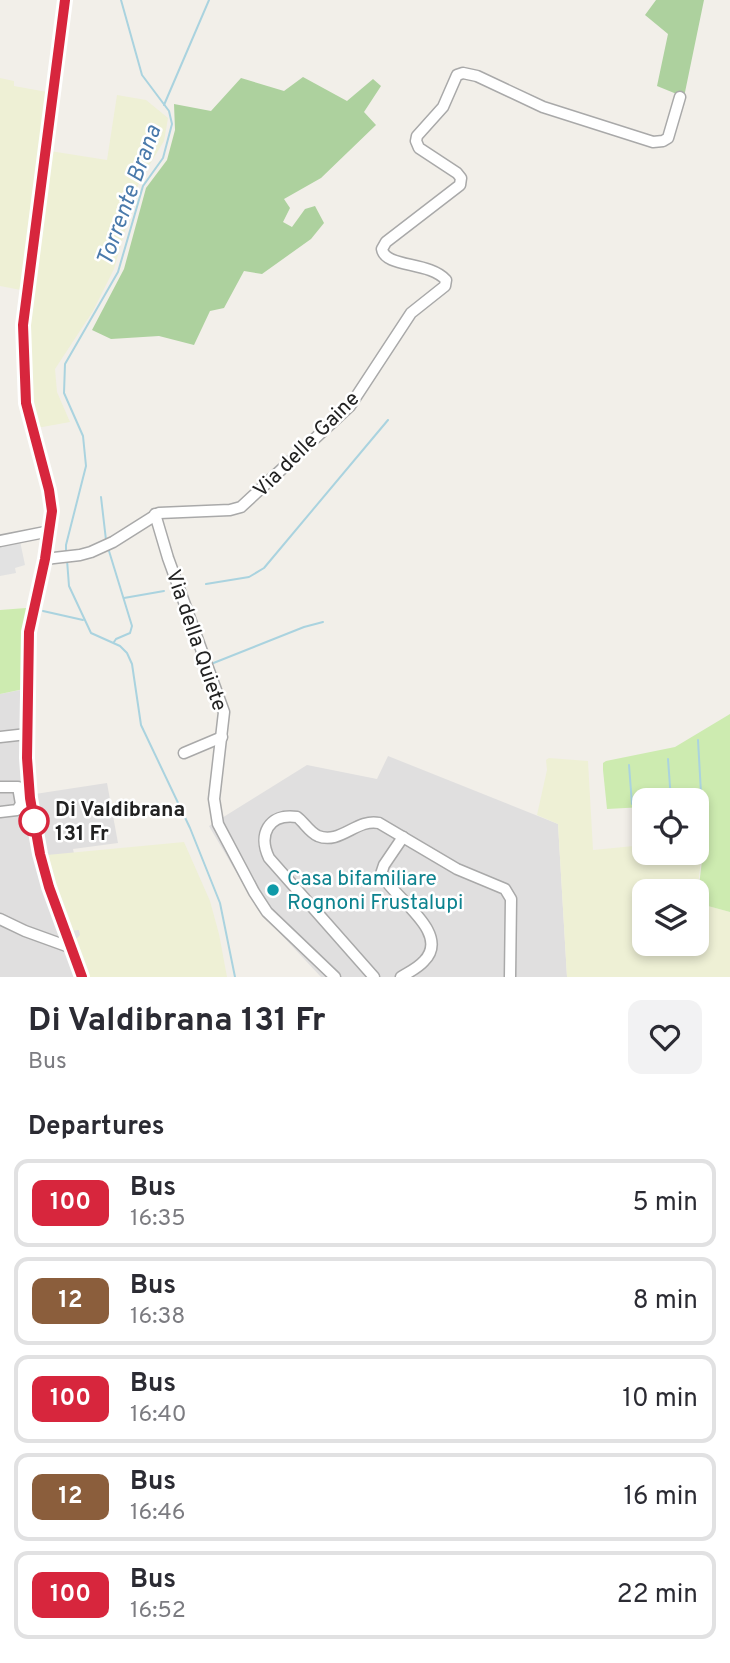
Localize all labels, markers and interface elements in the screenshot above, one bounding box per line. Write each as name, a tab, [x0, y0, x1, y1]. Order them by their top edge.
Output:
water label: Torrente Brana	[91, 121, 169, 270]
street label: Via delle Gaine	[248, 386, 366, 504]
street label: Via della Quiete	[159, 566, 232, 715]
map controls	[632, 788, 709, 956]
button: locate	[632, 788, 709, 865]
place label: Di Valdibrana 131 Fr	[55, 797, 185, 848]
marker: Di Valdibrana 131 Fr	[19, 806, 49, 836]
place label: Casa bifamiliare Rognoni Frustalupi	[287, 866, 463, 917]
button: layers	[632, 879, 709, 956]
marker: Casa bifamiliare Rognoni Frustalupi	[265, 882, 281, 898]
button: heart	[628, 1000, 702, 1074]
text: Di Valdibrana 131 Fr	[28, 1001, 325, 1043]
text: Bus	[28, 1048, 67, 1077]
text: Departures	[28, 1111, 165, 1144]
text: Bus	[130, 1172, 176, 1205]
text: 5 min	[632, 1187, 698, 1220]
text: 100	[50, 1188, 91, 1218]
text: 16:35	[130, 1205, 186, 1234]
text: Bus	[130, 1270, 176, 1303]
text: 8 min	[633, 1285, 698, 1318]
text: 12	[58, 1286, 83, 1316]
text: 16:38	[130, 1303, 185, 1332]
text: Bus	[130, 1368, 176, 1401]
text: 10 min	[622, 1383, 698, 1416]
text: 100	[50, 1384, 91, 1414]
text: 16:40	[130, 1401, 187, 1430]
text: Bus	[130, 1466, 176, 1499]
text: 16 min	[623, 1481, 698, 1514]
text: 12	[58, 1482, 83, 1512]
text: 16:46	[130, 1499, 186, 1528]
text: Bus	[130, 1564, 176, 1597]
text: 22 min	[617, 1579, 698, 1612]
text: 100	[50, 1580, 91, 1610]
text: 16:52	[130, 1597, 186, 1626]

